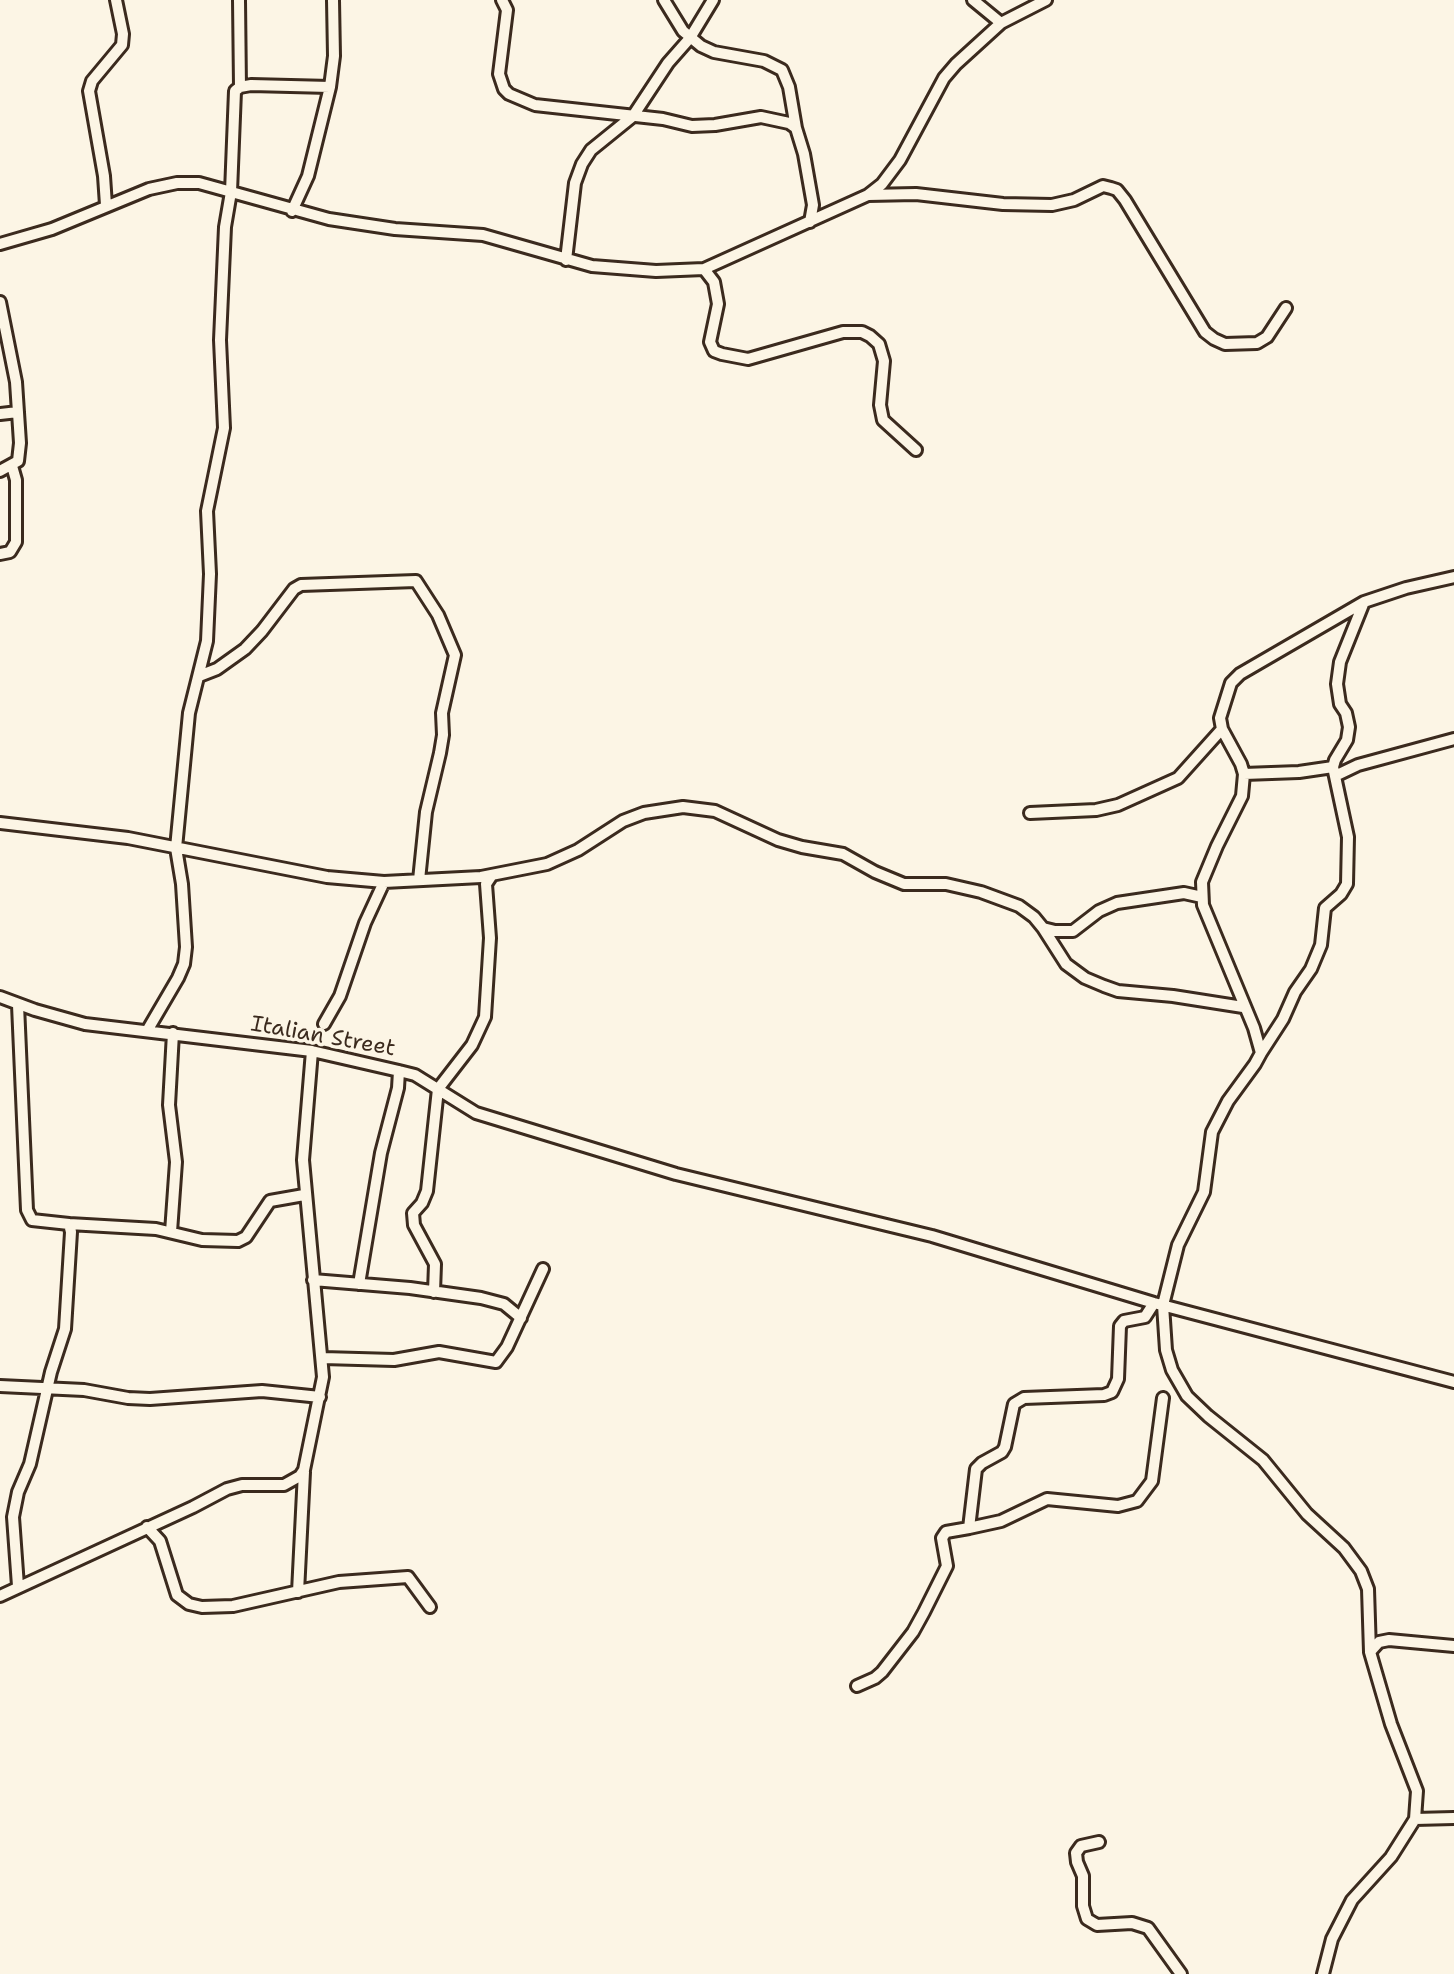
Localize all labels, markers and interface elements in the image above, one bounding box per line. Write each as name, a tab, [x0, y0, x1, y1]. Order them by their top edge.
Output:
street label: Italian Street	[249, 1011, 397, 1063]

